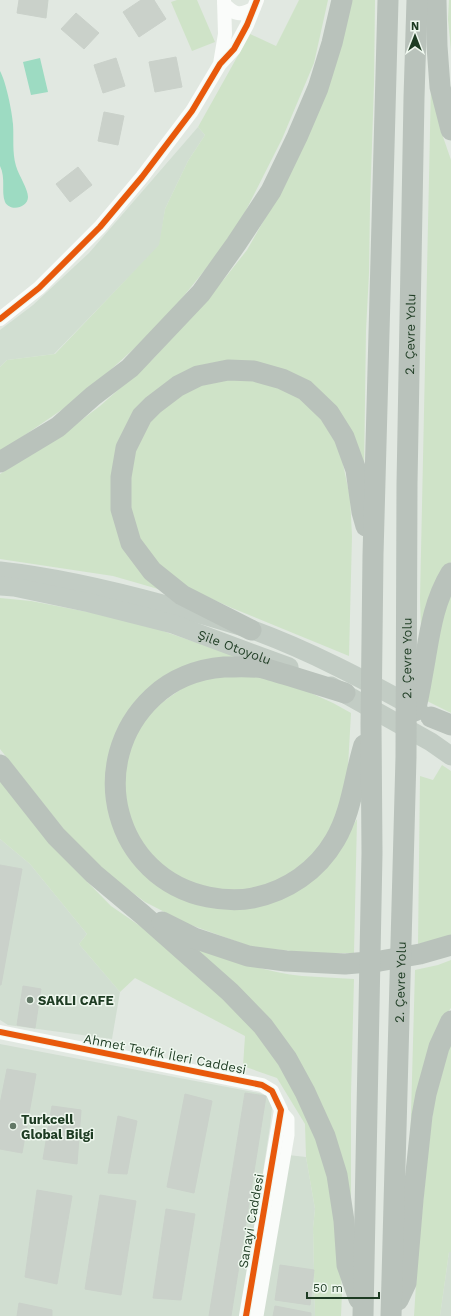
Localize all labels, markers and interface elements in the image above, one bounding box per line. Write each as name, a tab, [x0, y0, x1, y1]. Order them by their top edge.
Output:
north arrow	[395, 16, 435, 56]
text: N	[411, 20, 419, 33]
street label: 2. Çevre Yolu	[401, 293, 418, 375]
street label: 2. Çevre Yolu	[399, 617, 414, 699]
street label: Şile Otoyolu	[196, 626, 273, 667]
street label: 2. Çevre Yolu	[391, 941, 409, 1023]
place label: SAKLI CAFE	[38, 993, 114, 1008]
marker: SAKLI CAFE	[25, 995, 35, 1005]
street label: Ahmet Tevfik İleri Caddesi	[82, 1031, 248, 1077]
place label: Turkcell Global Bilgi	[21, 1112, 94, 1142]
marker: Turkcell Global Bilgi	[8, 1121, 18, 1131]
street label: Sanayi Caddesi	[235, 1173, 267, 1269]
scale bar	[307, 1274, 379, 1300]
text: 50 m	[313, 1281, 343, 1295]

